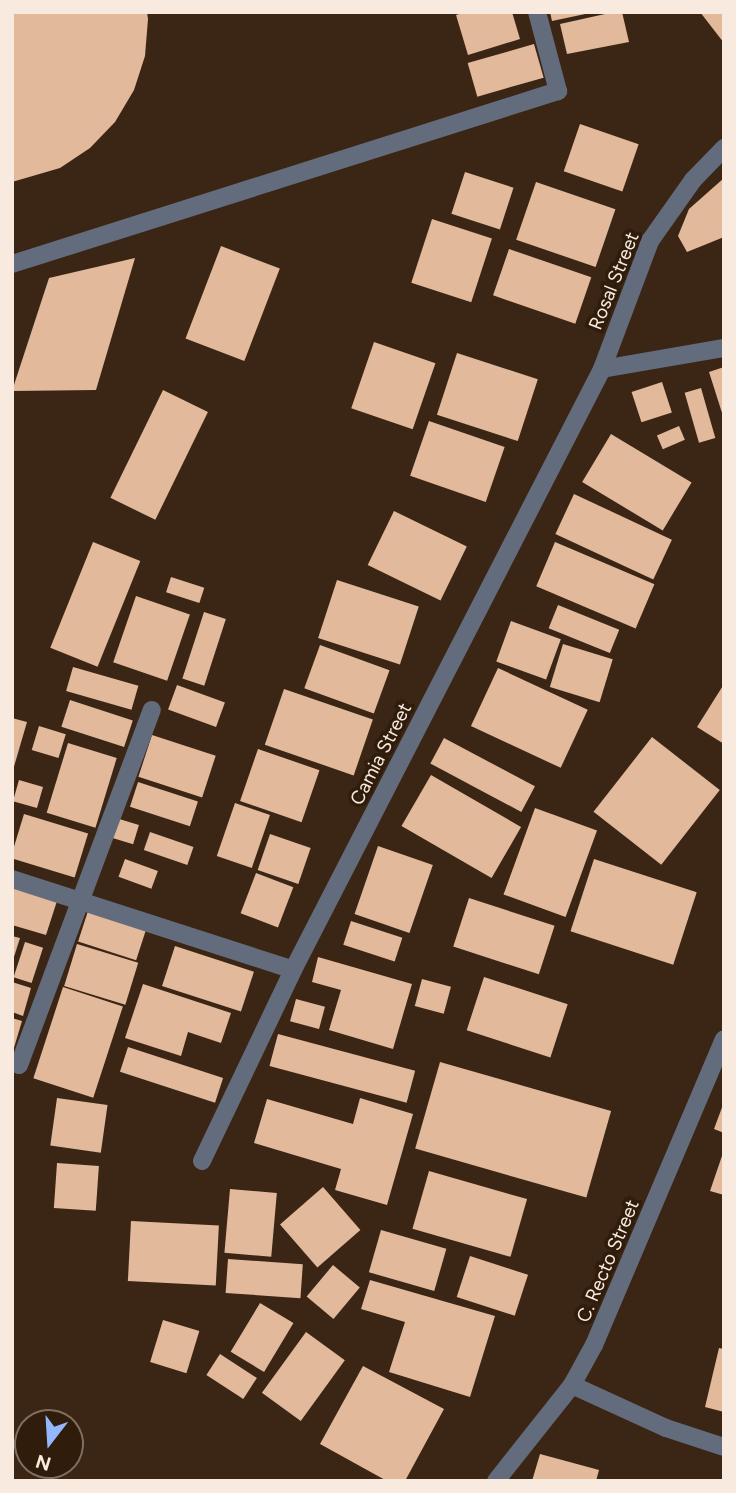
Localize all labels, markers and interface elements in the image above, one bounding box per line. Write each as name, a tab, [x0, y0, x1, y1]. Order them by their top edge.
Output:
street label: Rosal Street	[584, 229, 644, 333]
street label: Camia Street	[346, 699, 416, 809]
street label: C. Recto Street	[572, 1196, 644, 1326]
north arrow	[14, 1409, 84, 1479]
text: N	[33, 1450, 54, 1476]

